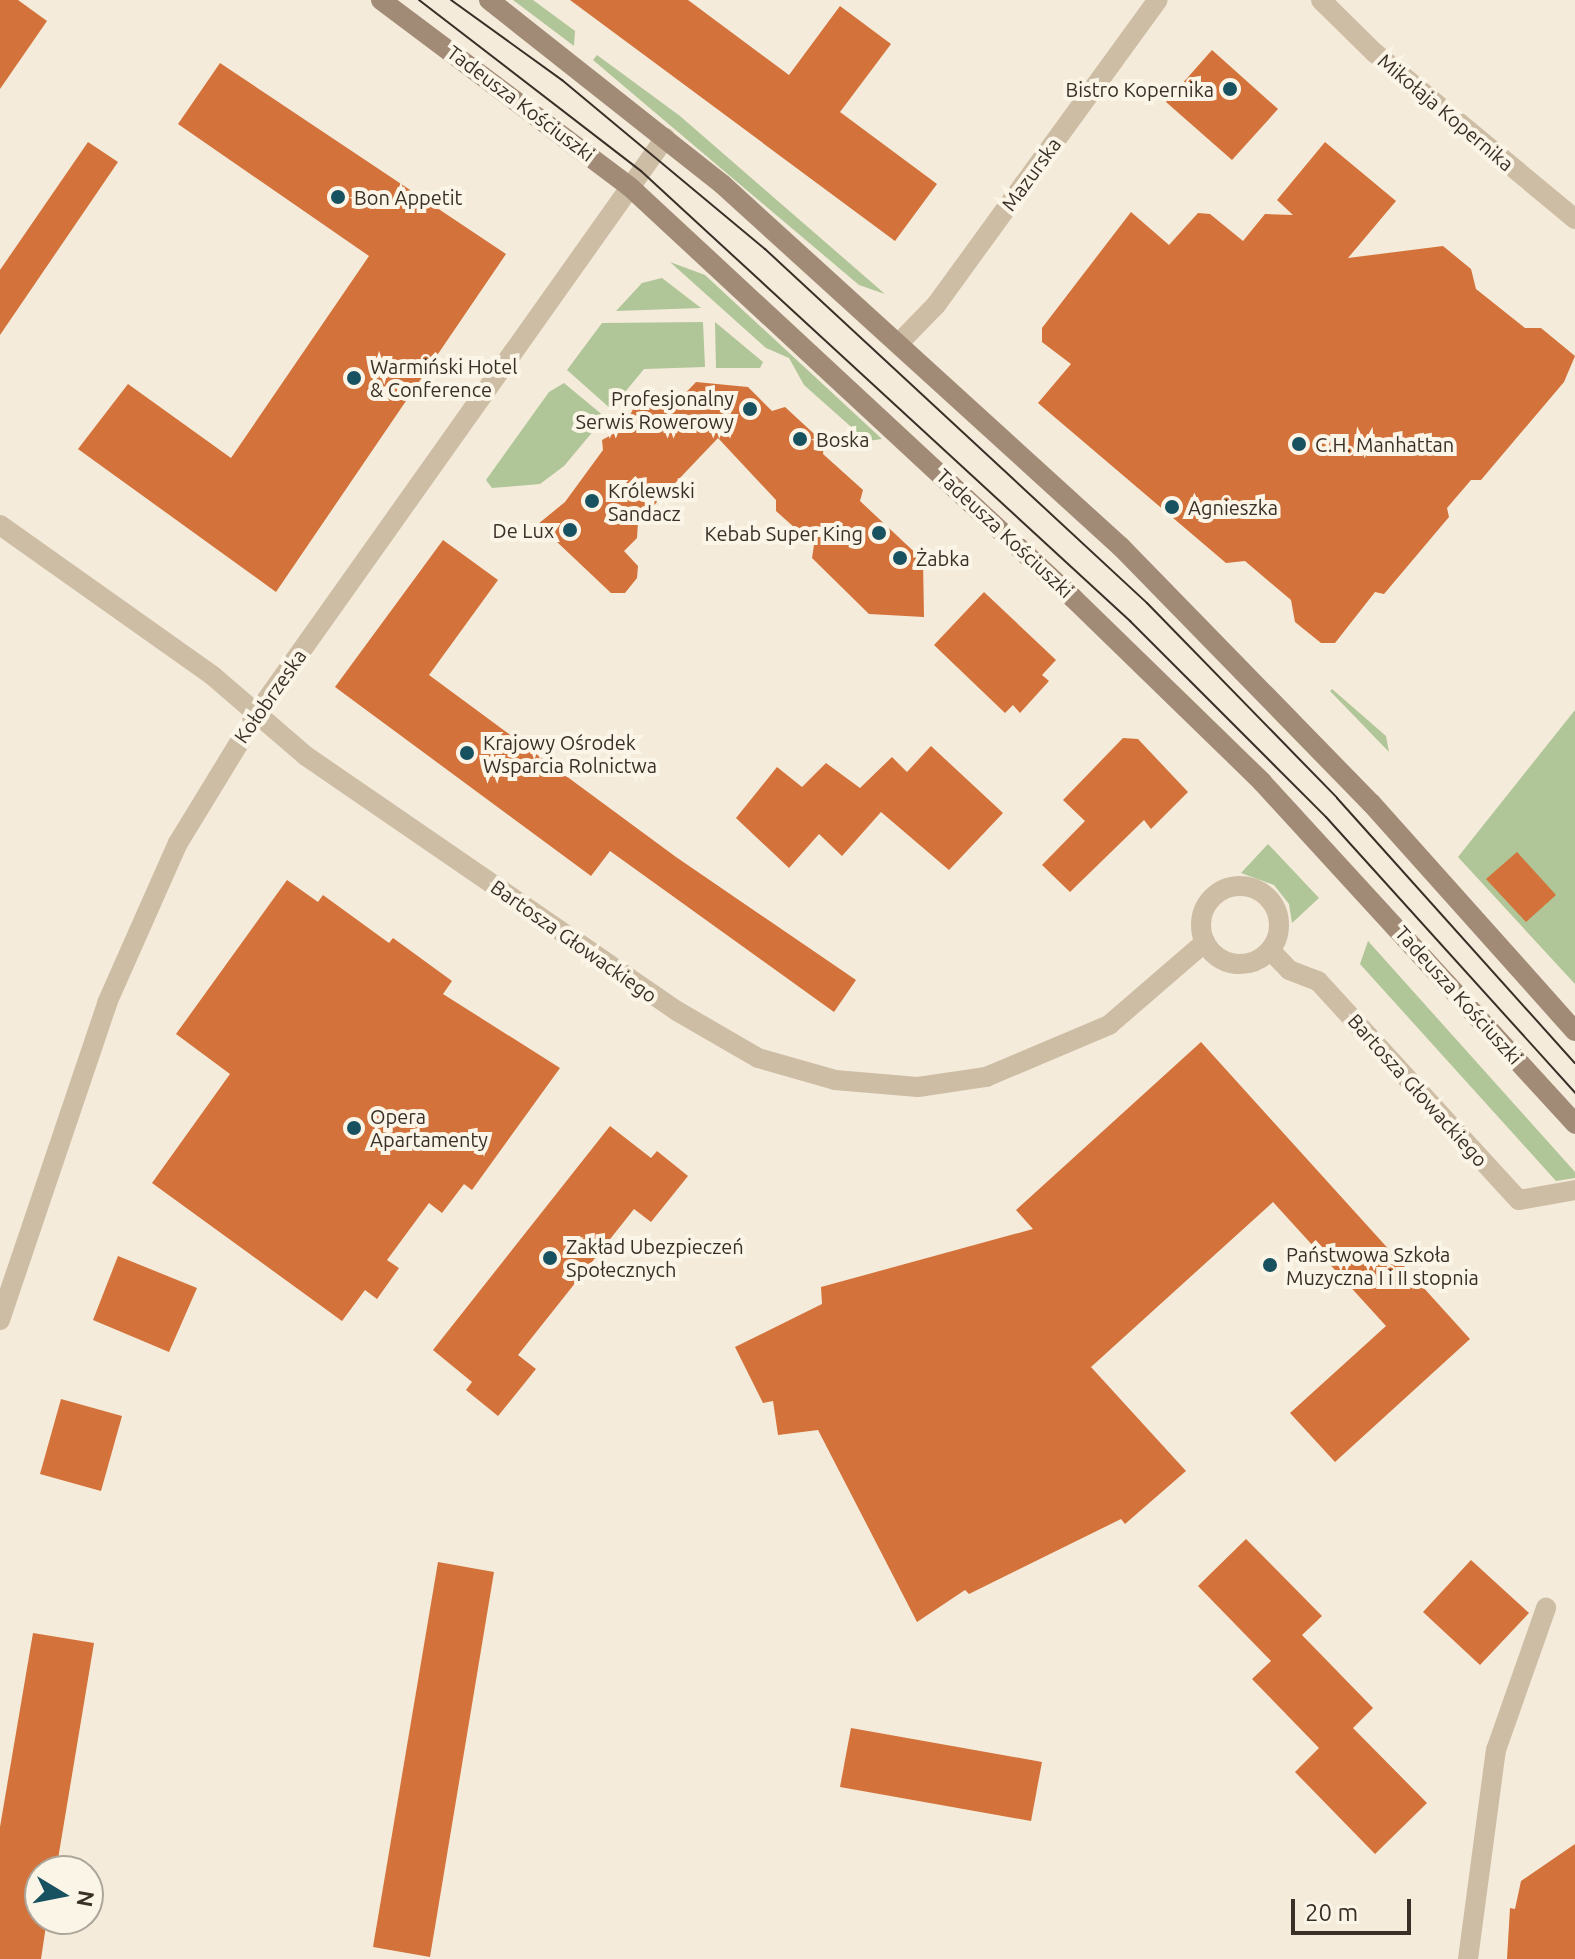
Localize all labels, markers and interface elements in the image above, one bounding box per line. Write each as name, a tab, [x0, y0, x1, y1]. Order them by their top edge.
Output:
street label: Tadeusza Kościuszki	[443, 40, 599, 166]
street label: Mikołaja Kopernika	[1373, 48, 1519, 176]
place label: Bistro Kopernika	[1065, 77, 1214, 101]
marker: Bistro Kopernika	[1221, 80, 1239, 98]
street label: Mazurska	[996, 133, 1066, 215]
place label: Bon Appetit	[354, 185, 462, 209]
marker: Bon Appetit	[329, 188, 347, 206]
place label: Warmiński Hotel & Conference	[370, 354, 517, 401]
marker: Warmiński Hotel & Conference	[345, 369, 363, 387]
place label: Profesjonalny Serwis Rowerowy	[575, 386, 734, 433]
marker: Profesjonalny Serwis Rowerowy	[741, 400, 759, 418]
place label: Boska	[816, 427, 869, 451]
marker: Boska	[791, 430, 809, 448]
place label: C.H. Manhattan	[1315, 432, 1454, 456]
marker: C.H. Manhattan	[1290, 435, 1308, 453]
street label: Tadeusza Kościuszki	[932, 463, 1078, 603]
place label: Królewski Sandacz	[608, 478, 695, 525]
marker: Królewski Sandacz	[583, 492, 601, 510]
place label: Agnieszka	[1188, 495, 1278, 519]
marker: Agnieszka	[1163, 498, 1181, 516]
place label: De Lux	[493, 518, 554, 542]
marker: De Lux	[561, 521, 579, 539]
place label: Kebab Super King	[705, 521, 863, 545]
marker: Kebab Super King	[870, 524, 888, 542]
place label: Żabka	[916, 546, 970, 570]
marker: Żabka	[891, 549, 909, 567]
street label: Kołobrzeska	[229, 644, 311, 748]
place label: Krajowy Ośrodek Wsparcia Rolnictwa	[483, 730, 657, 777]
marker: Krajowy Ośrodek Wsparcia Rolnictwa	[458, 744, 476, 762]
street label: Bartosza Głowackiego	[486, 875, 662, 1007]
street label: Tadeusza Kościuszki	[1390, 921, 1528, 1069]
street label: Bartosza Głowackiego	[1343, 1009, 1493, 1171]
place label: Opera Apartamenty	[370, 1104, 488, 1151]
marker: Opera Apartamenty	[345, 1119, 363, 1137]
place label: Zakład Ubezpieczeń Społecznych	[566, 1234, 744, 1281]
place label: Państwowa Szkoła Muzyczna I i II stopnia	[1286, 1242, 1479, 1289]
marker: Zakład Ubezpieczeń Społecznych	[541, 1249, 559, 1267]
marker: Państwowa Szkoła Muzyczna I i II stopnia	[1261, 1256, 1279, 1274]
north arrow	[24, 1855, 104, 1935]
scale bar	[1295, 1883, 1415, 1933]
text: N	[72, 1889, 100, 1909]
text: 20 m	[1305, 1899, 1358, 1926]

